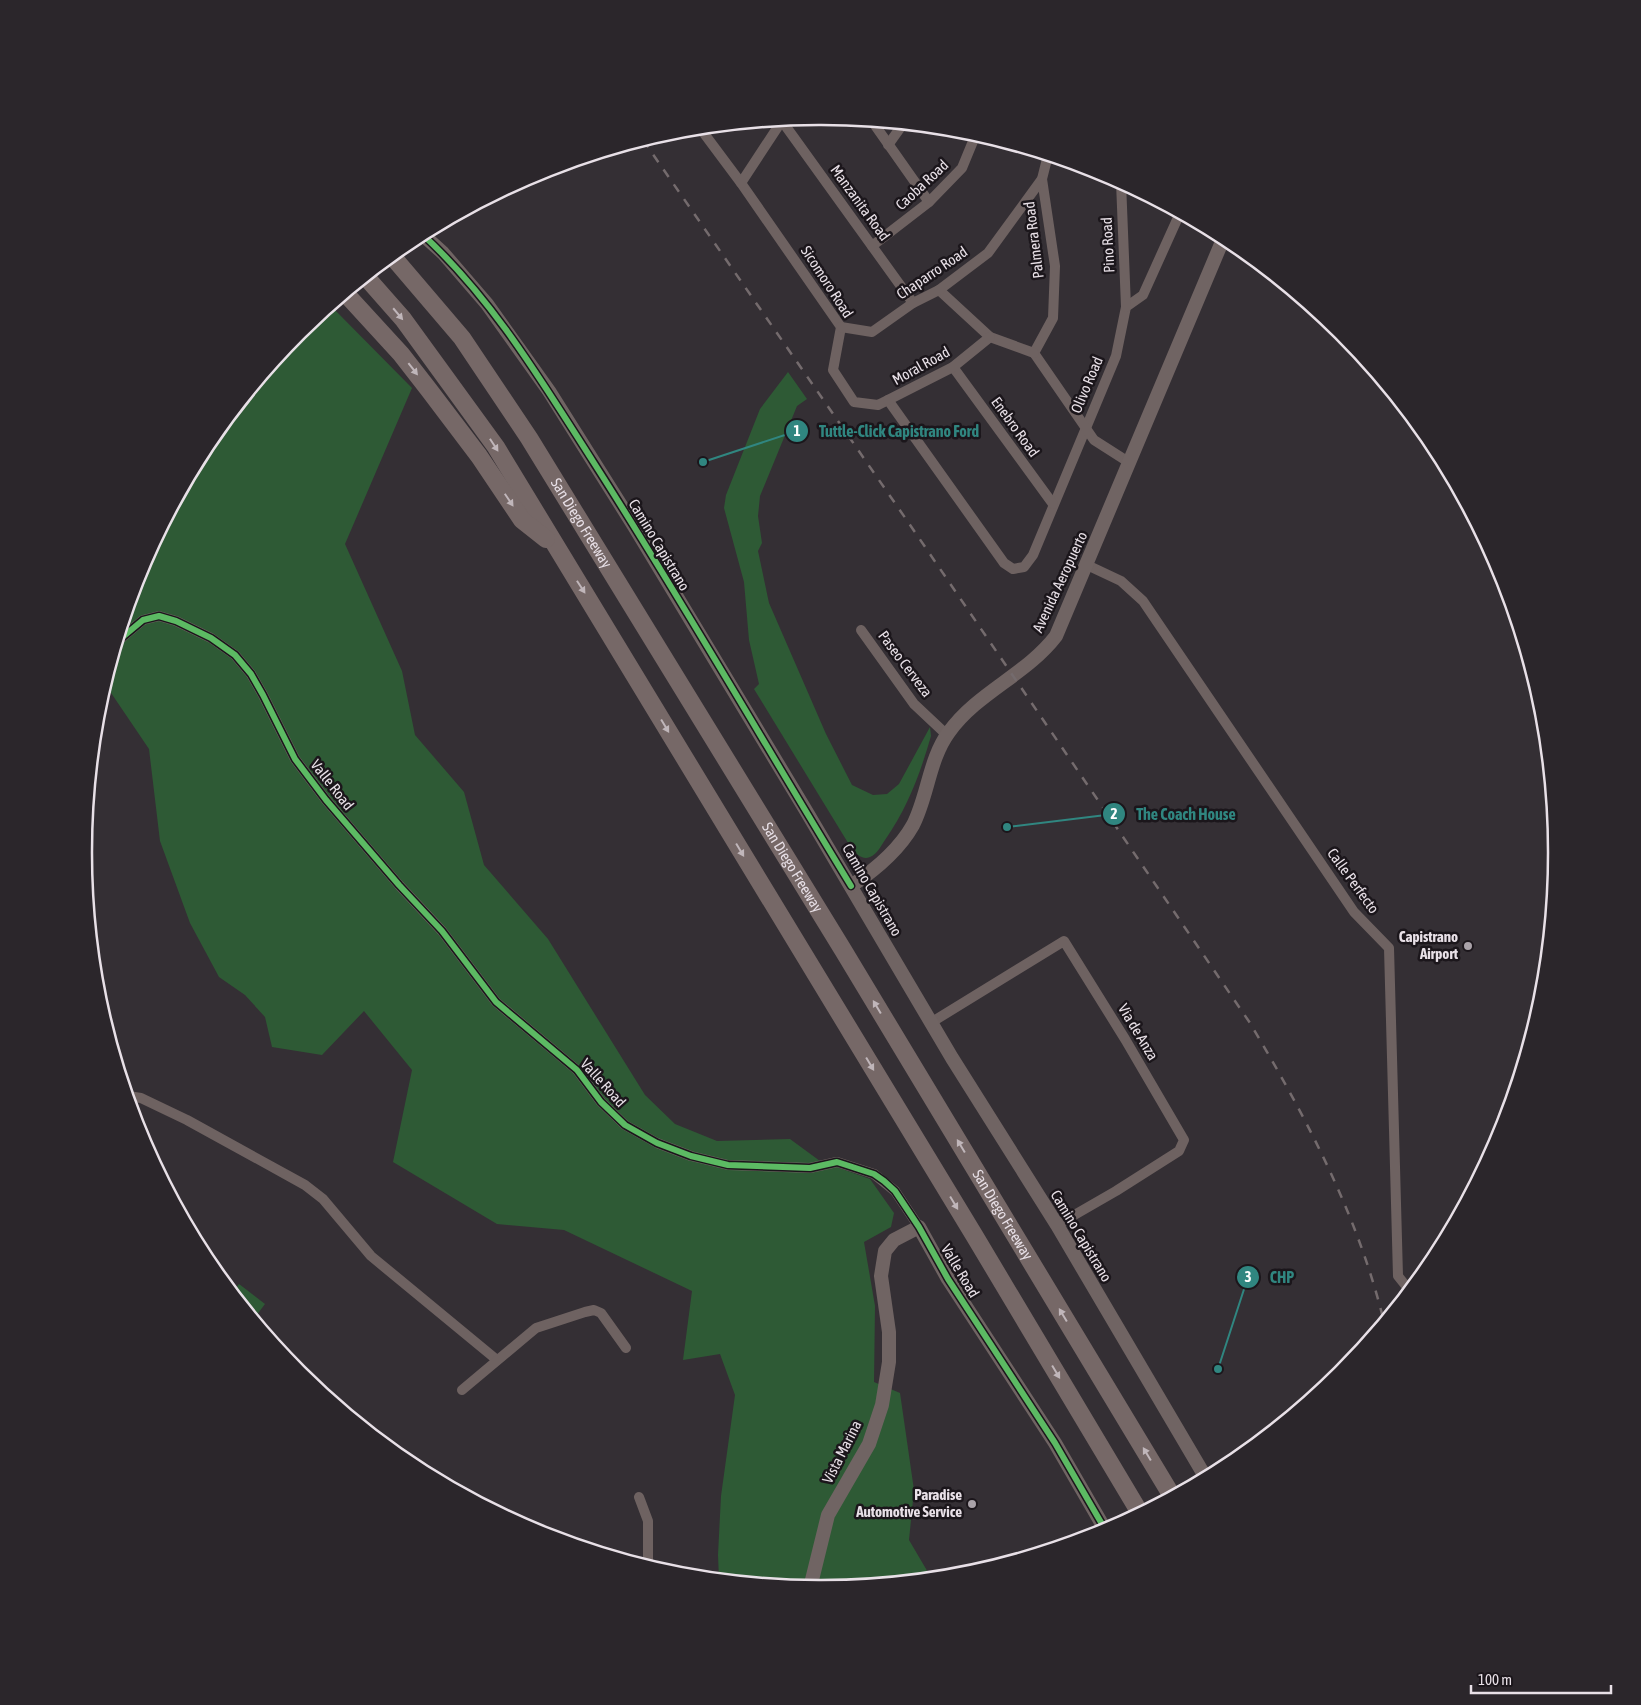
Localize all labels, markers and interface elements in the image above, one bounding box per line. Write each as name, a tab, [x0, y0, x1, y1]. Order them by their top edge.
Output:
street label: Caoba Road	[892, 156, 951, 213]
street label: Manzanita Road	[827, 162, 894, 244]
street label: Palmera Road	[1020, 201, 1047, 280]
street label: Pino Road	[1098, 217, 1117, 273]
street label: Sicomoro Road	[798, 243, 857, 321]
street label: Chaparro Road	[893, 243, 970, 302]
one-way arrow	[392, 307, 404, 319]
street label: Moral Road	[889, 343, 952, 388]
street label: Olivo Road	[1067, 354, 1106, 416]
one-way arrow	[407, 362, 418, 375]
street label: Enebro Road	[988, 393, 1043, 460]
callout: Tuttle-Click Capistrano Ford	[784, 416, 990, 447]
text: 1	[793, 422, 801, 439]
text: Tuttle-Click Capistrano Ford	[819, 422, 980, 440]
one-way arrow	[489, 438, 499, 451]
street label: San Diego Freeway	[548, 475, 616, 571]
one-way arrow	[504, 494, 514, 507]
street label: Camino Capistrano	[625, 496, 693, 594]
street label: Avenida Aeropuerto	[1029, 529, 1090, 635]
one-way arrow	[576, 580, 586, 593]
street label: Paseo Cerveza	[875, 627, 936, 700]
one-way arrow	[661, 719, 670, 732]
street label: Valle Road	[307, 756, 357, 813]
callout: The Coach House	[1102, 799, 1246, 830]
text: 2	[1110, 805, 1118, 822]
text: The Coach House	[1136, 805, 1236, 823]
street label: San Diego Freeway	[759, 819, 827, 915]
street label: Camino Capistrano	[839, 841, 906, 939]
one-way arrow	[736, 844, 745, 857]
street label: Calle Perfecto	[1324, 845, 1383, 917]
place label: Capistrano Airport	[1399, 928, 1459, 962]
marker: Capistrano Airport	[1462, 940, 1474, 952]
one-way arrow	[873, 1000, 882, 1013]
street label: Via de Anza	[1115, 1000, 1162, 1063]
street label: Valle Road	[577, 1055, 629, 1110]
one-way arrow	[866, 1057, 875, 1070]
one-way arrow	[957, 1139, 966, 1152]
street label: San Diego Freeway	[969, 1166, 1037, 1263]
street label: Camino Capistrano	[1047, 1187, 1115, 1285]
one-way arrow	[950, 1196, 959, 1209]
street label: Valle Road	[938, 1241, 983, 1300]
callout: CHP	[1235, 1261, 1305, 1292]
text: 3	[1244, 1268, 1252, 1285]
text: CHP	[1270, 1268, 1294, 1286]
one-way arrow	[1058, 1309, 1067, 1322]
one-way arrow	[1051, 1366, 1060, 1379]
street label: Vista Marina	[818, 1417, 865, 1486]
one-way arrow	[1142, 1448, 1151, 1461]
place label: Paradise Automotive Service	[855, 1486, 962, 1520]
marker: Paradise Automotive Service	[966, 1498, 978, 1510]
scale bar	[1471, 1662, 1611, 1694]
text: 100 m	[1478, 1671, 1512, 1688]

